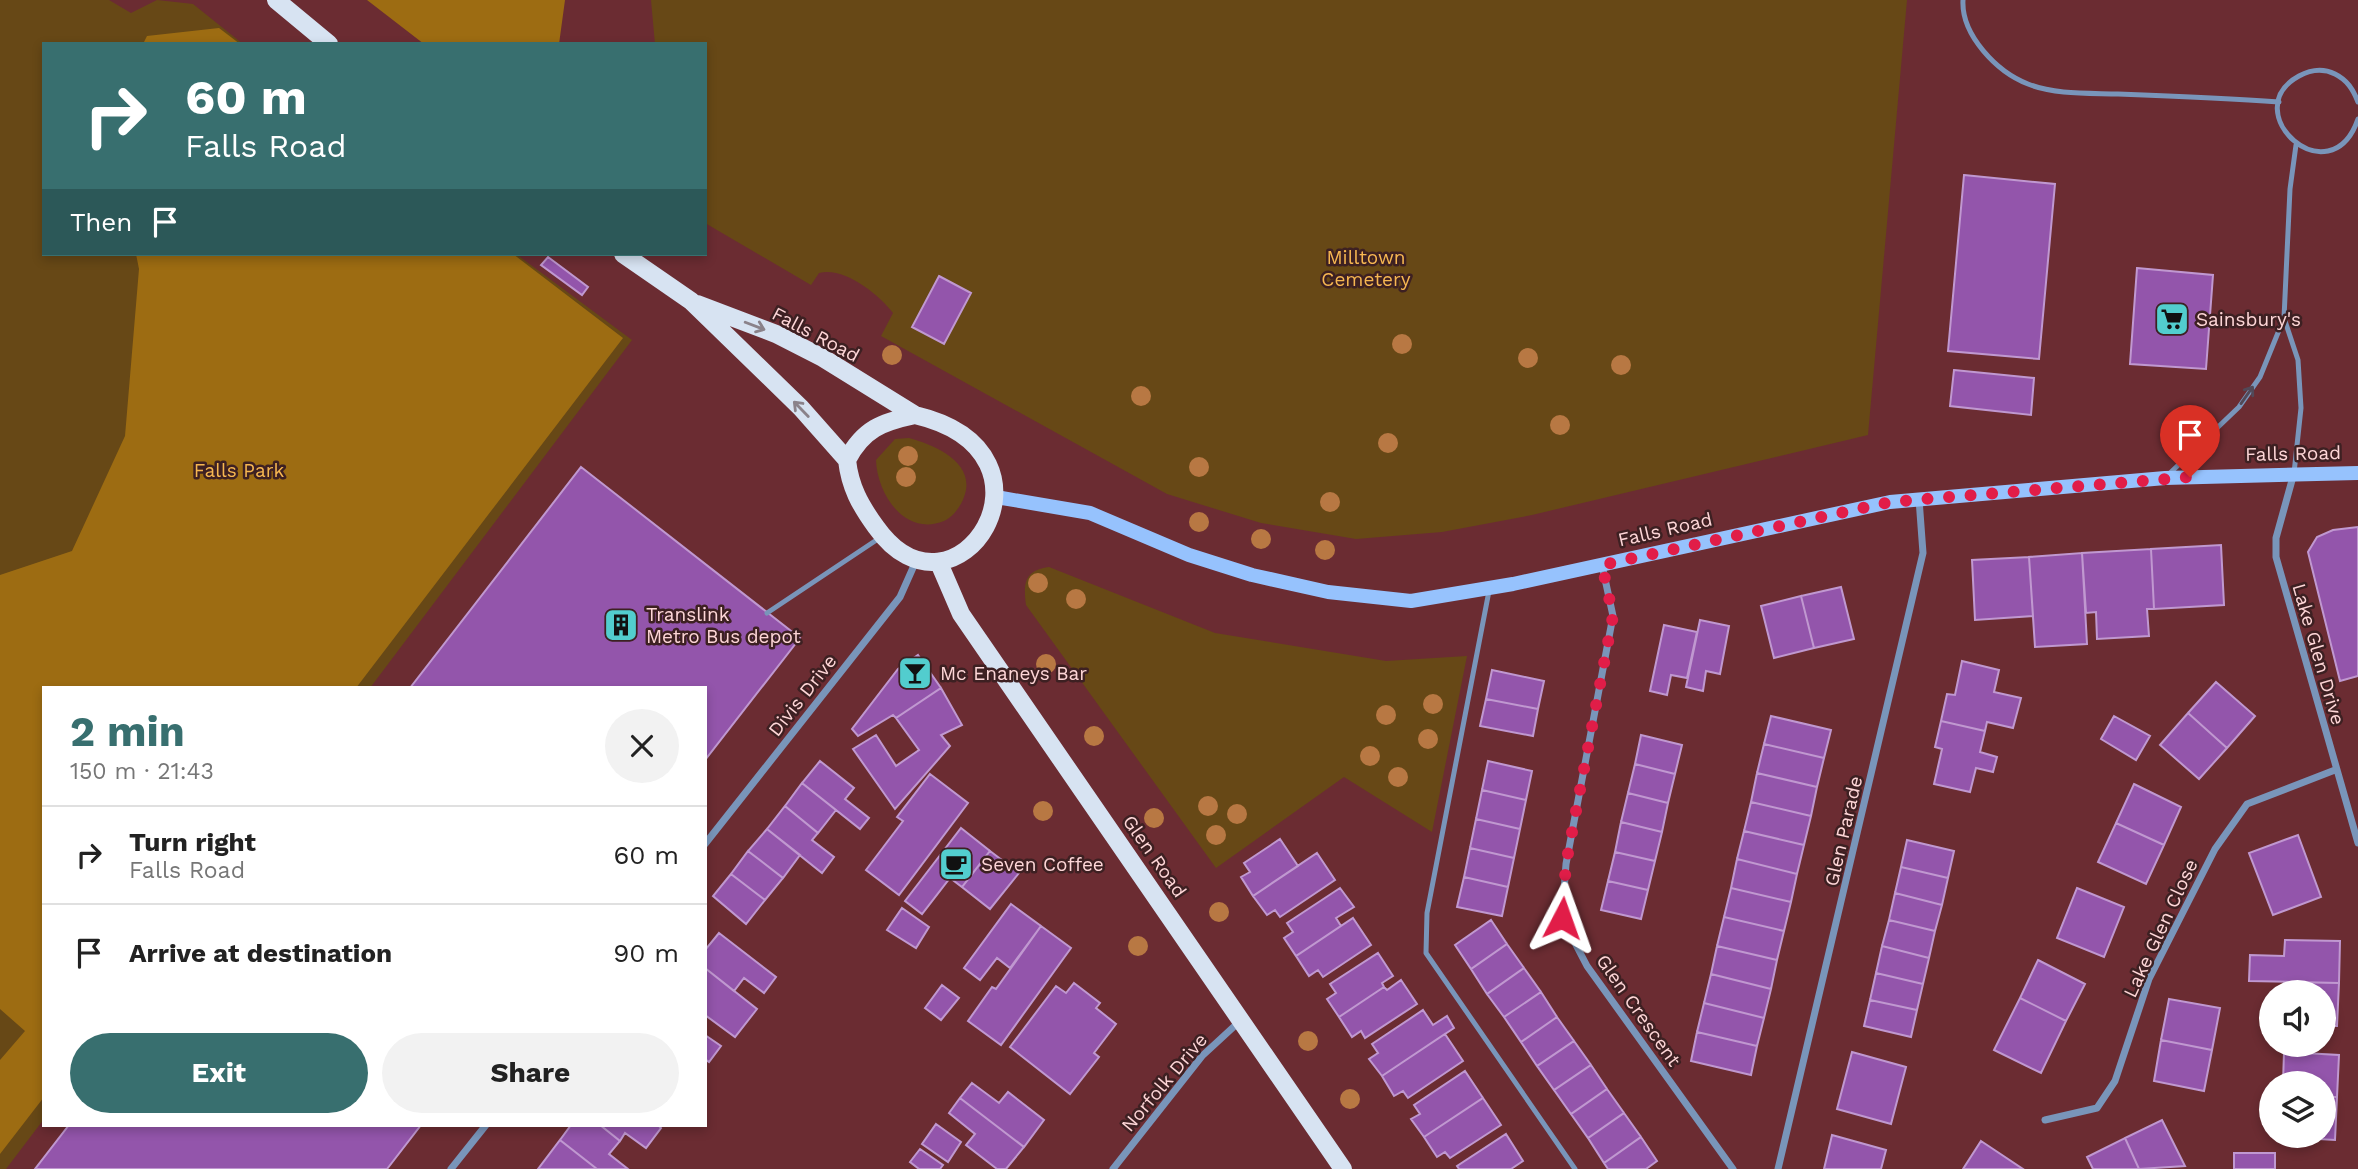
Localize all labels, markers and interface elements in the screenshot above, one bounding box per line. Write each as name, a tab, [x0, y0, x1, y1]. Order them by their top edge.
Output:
text: 60 m	[185, 68, 307, 126]
icon: right	[70, 70, 161, 161]
text: Falls Road	[185, 127, 346, 165]
icon: arrive	[146, 203, 184, 241]
text: Then	[70, 207, 132, 237]
park label: Milltown Cemetery	[1321, 246, 1411, 291]
supermarket icon: Sainsbury's	[2153, 300, 2191, 338]
street label: Falls Road	[768, 302, 863, 367]
place label: Sainsbury's	[2196, 308, 2301, 331]
one-way arrow	[743, 320, 765, 333]
one-way arrow	[2240, 386, 2254, 405]
one-way arrow	[793, 401, 810, 418]
pin	[2160, 405, 2220, 477]
icon: arrive	[2171, 416, 2209, 454]
street label: Falls Road	[2245, 441, 2341, 466]
park label: Falls Park	[194, 459, 284, 482]
street label: Falls Road	[1616, 507, 1714, 551]
street label: Lake Glen Drive	[2287, 581, 2350, 727]
place label: Translink Metro Bus depot	[646, 603, 801, 648]
building icon: Translink Metro Bus depot	[602, 606, 640, 644]
street label: Divis Drive	[763, 650, 841, 741]
bar icon: Mc Enaneys Bar	[896, 654, 934, 692]
place label: Mc Enaneys Bar	[940, 662, 1087, 685]
text: 2 min	[70, 707, 185, 756]
button: close	[605, 709, 679, 783]
text: 150 m · 21:43	[70, 758, 214, 785]
street label: Glen Parade	[1820, 774, 1867, 888]
street label: Glen Road	[1118, 811, 1191, 902]
text: Turn right	[129, 827, 256, 857]
icon: right	[70, 836, 108, 874]
text: 60 m	[613, 840, 679, 870]
cafe icon: Seven Coffee	[937, 845, 975, 883]
place label: Seven Coffee	[981, 853, 1104, 876]
street label: Lake Glen Close	[2118, 855, 2203, 1001]
text: Falls Road	[129, 857, 245, 884]
position arrow	[1525, 881, 1599, 955]
icon: arrive	[70, 934, 108, 972]
text: Arrive at destination	[129, 938, 392, 968]
text: 90 m	[613, 938, 679, 968]
street label: Glen Crescent	[1591, 950, 1686, 1071]
map controls	[2259, 980, 2336, 1148]
button: sound	[2259, 980, 2336, 1057]
street label: Norfolk Drive	[1117, 1028, 1212, 1136]
button: Exit	[70, 1033, 368, 1113]
button: Share	[382, 1033, 679, 1113]
button: layers	[2259, 1071, 2336, 1148]

